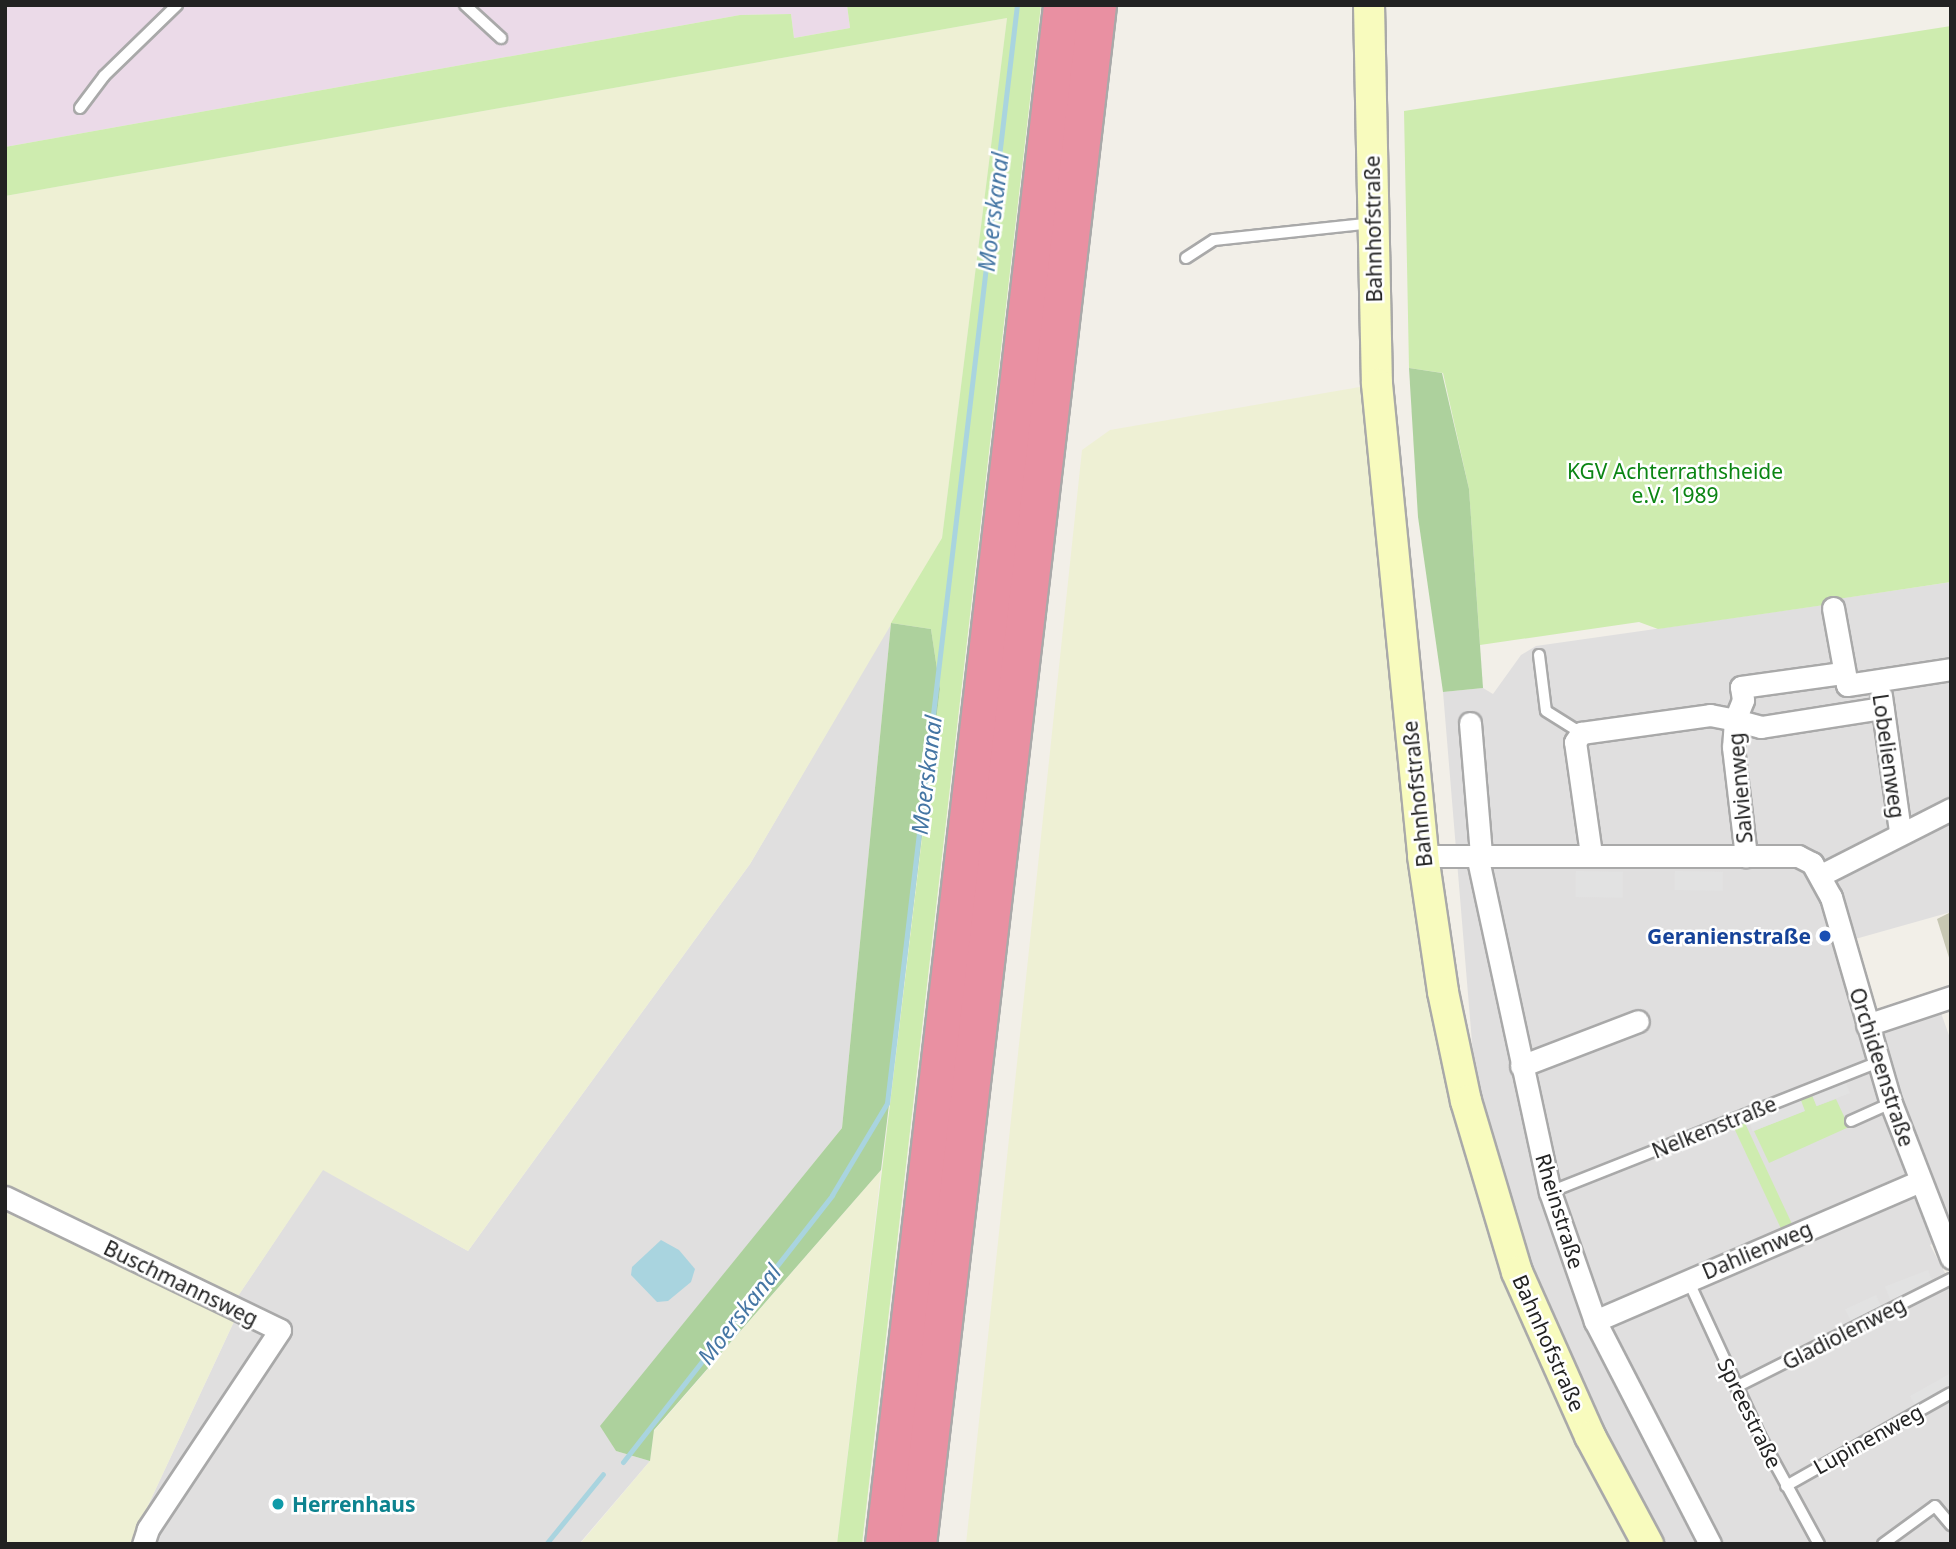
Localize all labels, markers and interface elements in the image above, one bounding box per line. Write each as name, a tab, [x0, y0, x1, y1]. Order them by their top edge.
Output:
water label: Moerskanal	[972, 151, 1014, 273]
street label: Bahnhofstraße	[1359, 155, 1387, 303]
park label: KGV Achterrathsheide e.V. 1989	[1567, 458, 1783, 508]
street label: Lobelienweg	[1868, 692, 1910, 820]
water label: Moerskanal	[905, 714, 947, 836]
street label: Bahnhofstraße	[1397, 720, 1437, 868]
street label: Salvienweg	[1723, 732, 1757, 844]
place label: Geranienstraße	[1647, 923, 1811, 949]
marker: Geranienstraße	[1817, 928, 1833, 944]
street label: Orchideenstraße	[1844, 984, 1920, 1150]
street label: Nelkenstraße	[1648, 1091, 1780, 1163]
street label: Rheinstraße	[1531, 1150, 1589, 1272]
street label: Dahlienweg	[1698, 1216, 1816, 1284]
street label: Buschmannsweg	[100, 1235, 262, 1331]
water label: Moerskanal	[691, 1258, 787, 1370]
street label: Bahnhofstraße	[1508, 1271, 1590, 1415]
street label: Gladiolenweg	[1778, 1291, 1910, 1375]
street label: Spreestraße	[1713, 1354, 1787, 1472]
street label: Lupinenweg	[1809, 1399, 1927, 1479]
place label: Herrenhaus	[292, 1491, 416, 1517]
marker: Herrenhaus	[270, 1496, 286, 1512]

